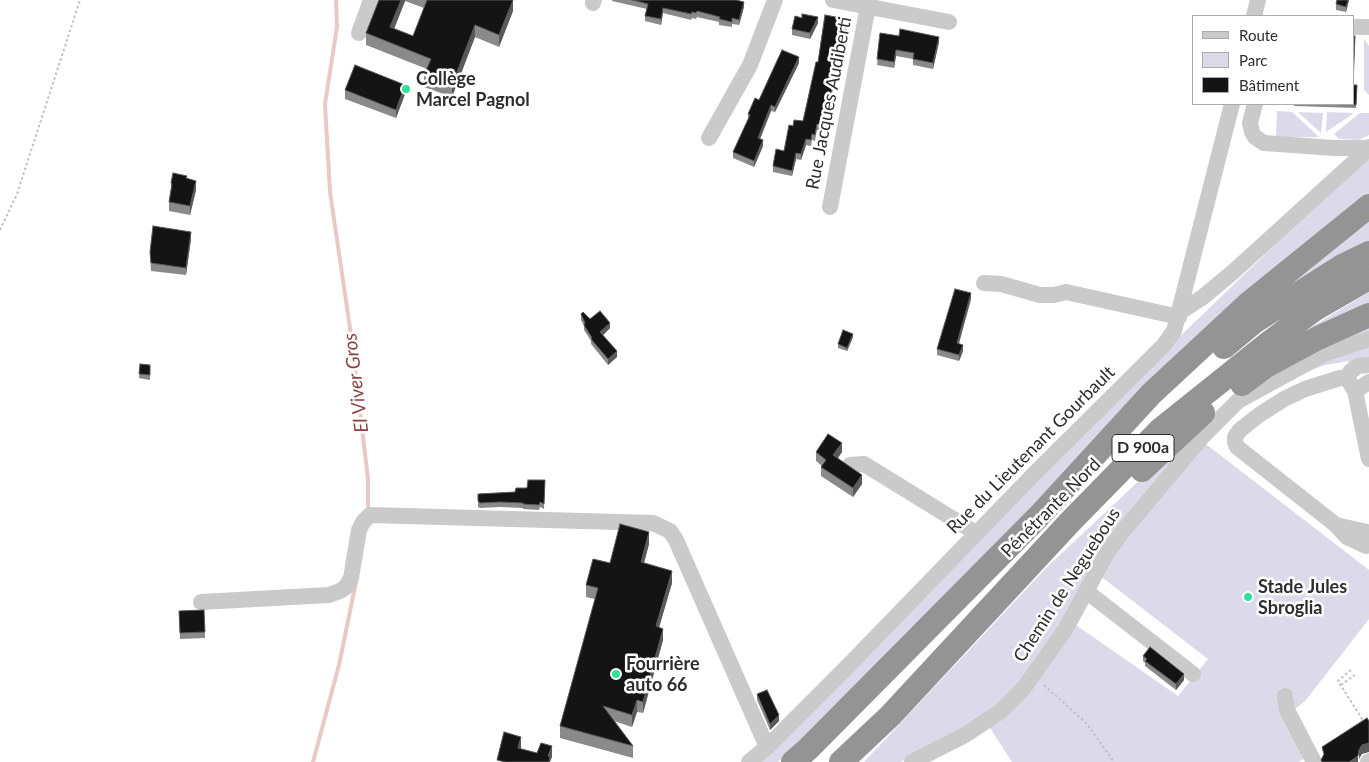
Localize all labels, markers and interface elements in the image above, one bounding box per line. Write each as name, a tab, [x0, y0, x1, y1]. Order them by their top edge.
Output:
street label: Rue Jacques Audiberti	[802, 15, 856, 191]
legend	[1192, 15, 1354, 105]
text: Route	[1239, 26, 1278, 44]
text: Parc	[1239, 51, 1268, 69]
place label: Collège Marcel Pagnol	[416, 68, 530, 110]
text: Bâtiment	[1239, 76, 1299, 94]
marker: Collège Marcel Pagnol	[400, 83, 412, 95]
water label: El Viver Gros	[339, 332, 373, 434]
street label: Rue du Lieutenant Gourbault	[943, 362, 1119, 538]
road number: D 900a	[1112, 434, 1174, 462]
street label: Pénétrante Nord	[997, 454, 1105, 562]
street label: Chemin de Neguebous	[1009, 504, 1125, 666]
place label: Stade Jules Sbroglia	[1258, 576, 1347, 618]
marker: Stade Jules Sbroglia	[1242, 591, 1254, 603]
place label: Fourrière auto 66	[626, 653, 700, 696]
marker: Fourrière auto 66	[610, 668, 622, 680]

